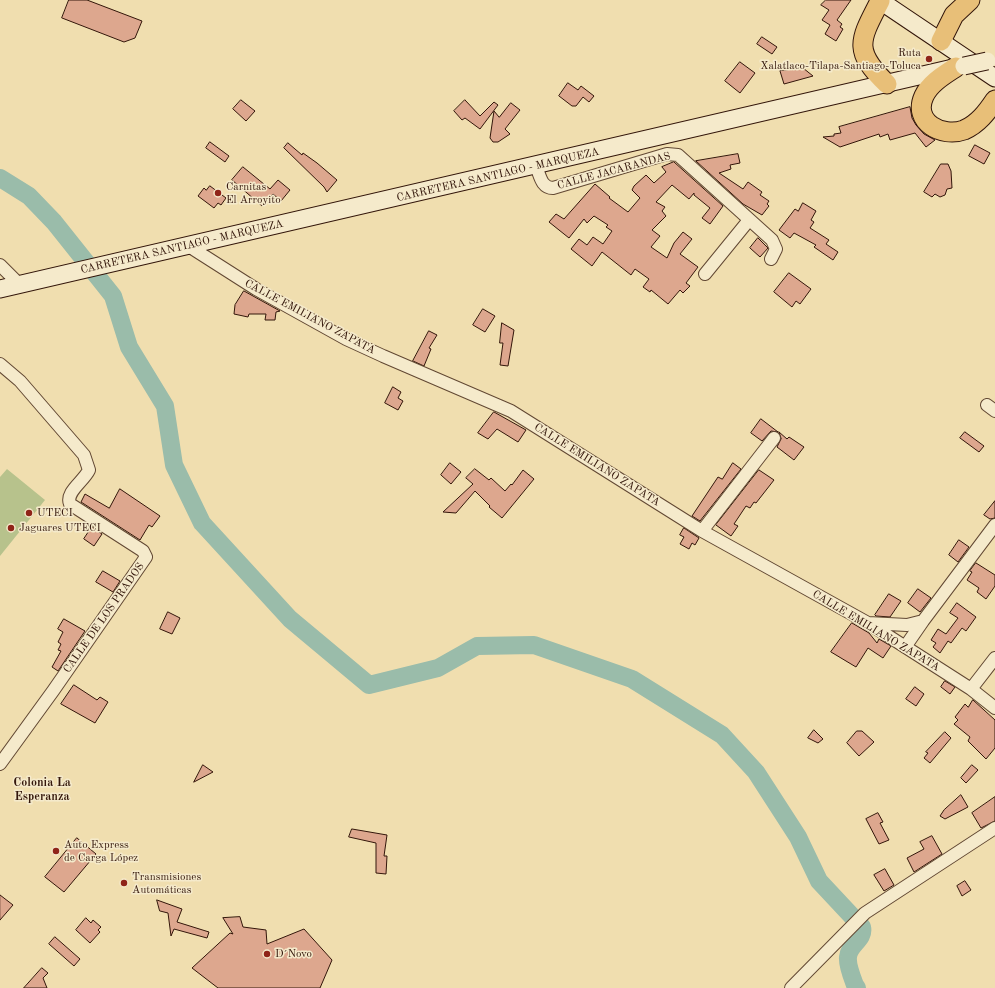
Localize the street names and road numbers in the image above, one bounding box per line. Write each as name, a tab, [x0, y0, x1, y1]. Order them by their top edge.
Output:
street label: CARRETERA SANTIAGO - MARQUEZA	[395, 145, 601, 205]
street label: CALLE JACARANDAS	[556, 150, 672, 192]
street label: CARRETERA SANTIAGO - MARQUEZA	[79, 217, 285, 277]
street label: CALLE EMILIANO ZAPATA	[242, 277, 378, 357]
street label: CALLE EMILIANO ZAPATA	[532, 421, 662, 509]
street label: CALLE DE LOS PRADOS	[61, 560, 147, 676]
street label: CALLE EMILIANO ZAPATA	[810, 588, 942, 674]

